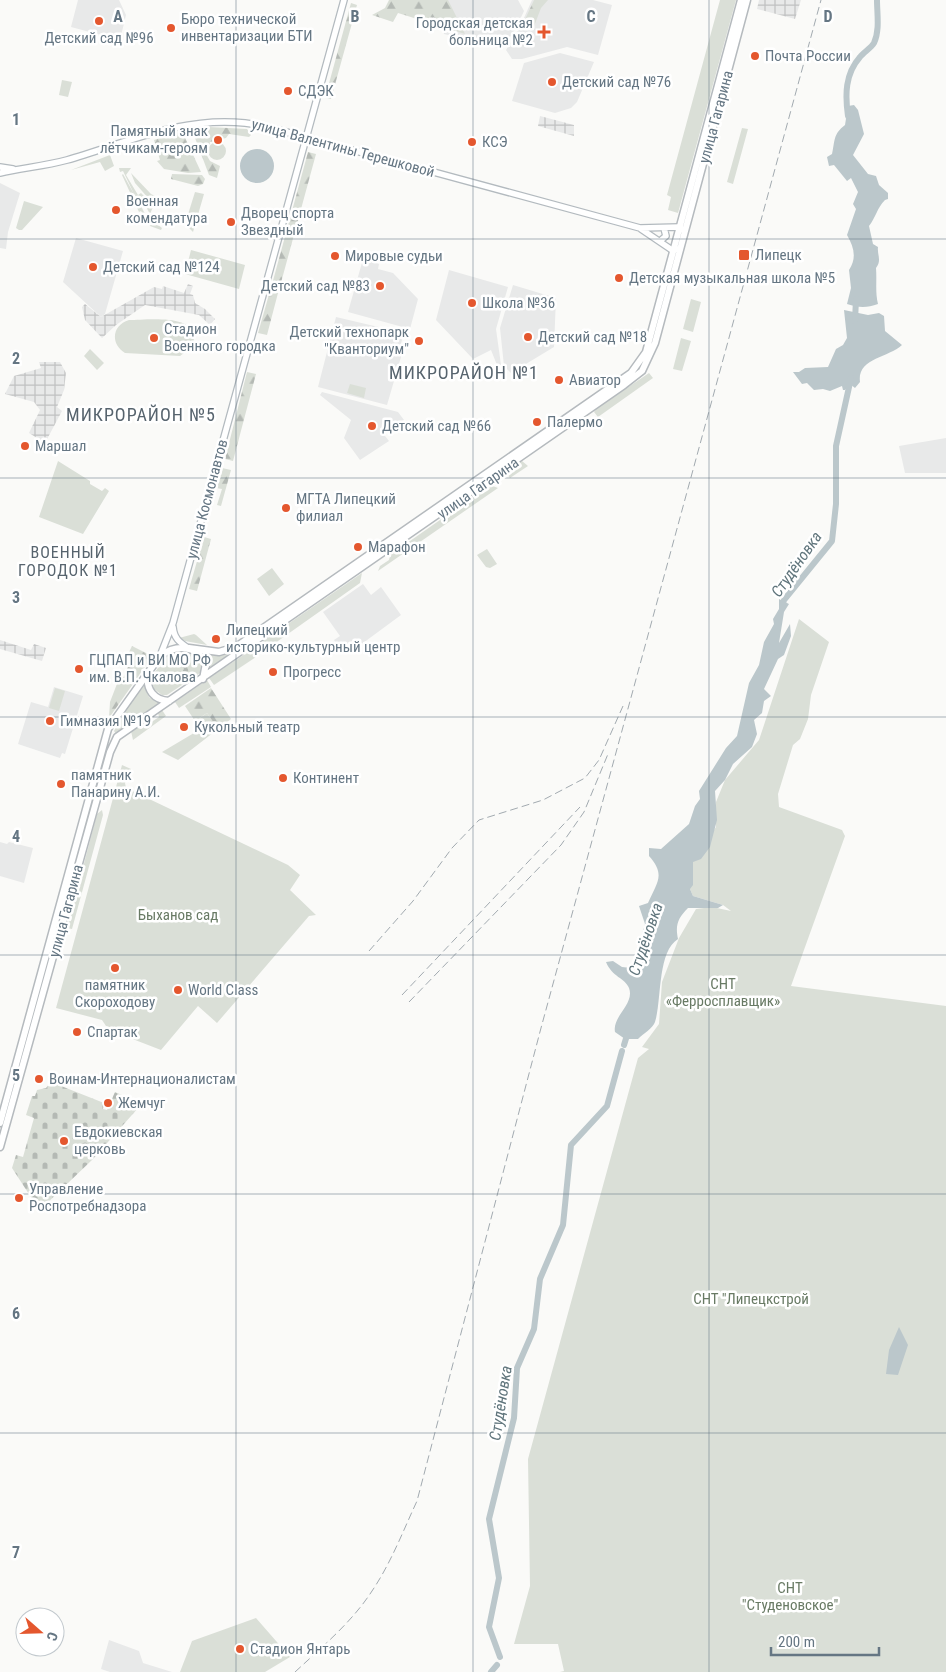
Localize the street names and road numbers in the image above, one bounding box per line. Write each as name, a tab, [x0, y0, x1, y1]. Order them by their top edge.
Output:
street label: улица Гагарина	[695, 69, 737, 165]
street label: улица Валентины Терешковой	[249, 115, 437, 181]
street label: улица Космонавтов	[182, 437, 232, 561]
street label: улица Гагарина	[434, 453, 522, 523]
street label: улица Гагарина	[45, 863, 87, 959]

